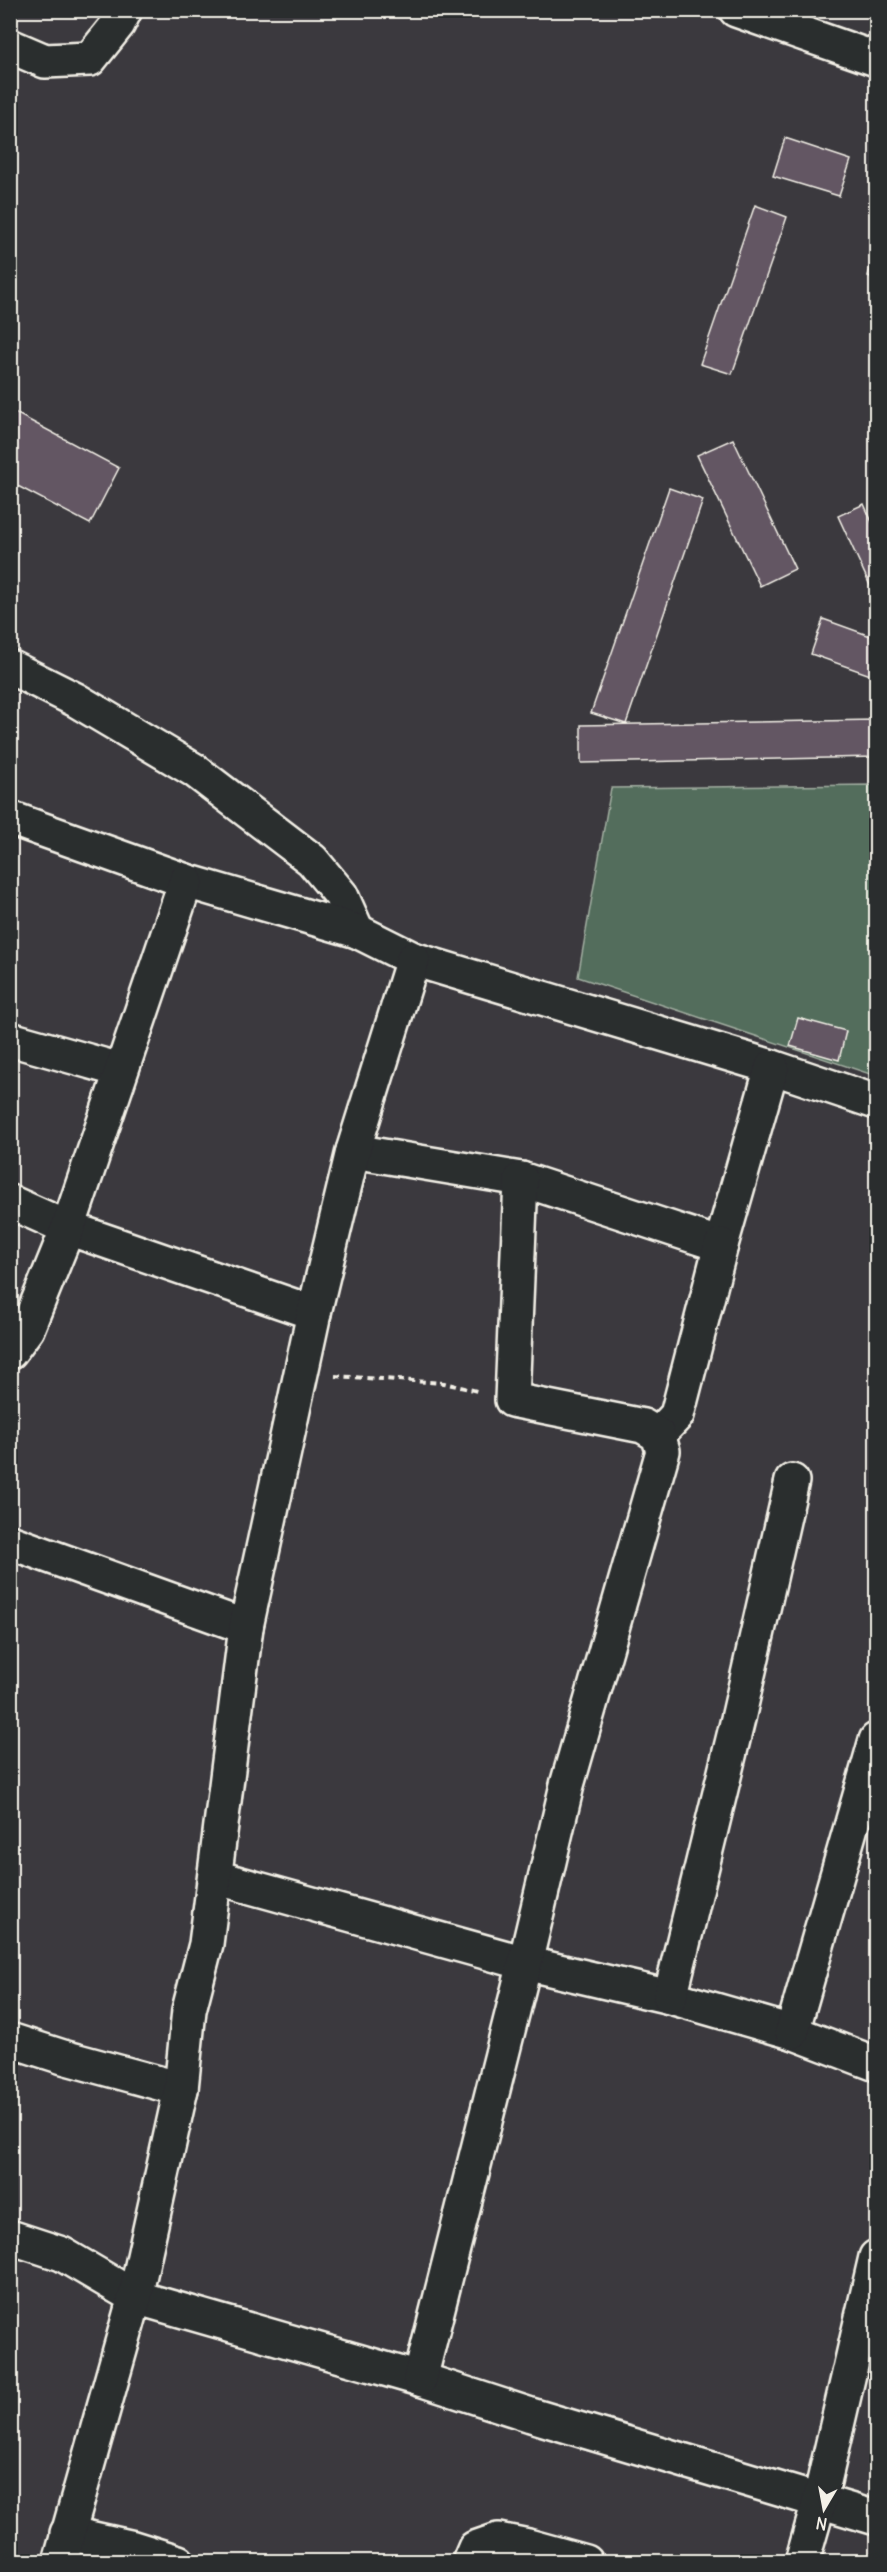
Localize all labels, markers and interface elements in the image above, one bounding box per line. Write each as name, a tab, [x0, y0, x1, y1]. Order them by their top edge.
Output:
north arrow	[794, 2479, 854, 2539]
text: N	[814, 2513, 829, 2535]

